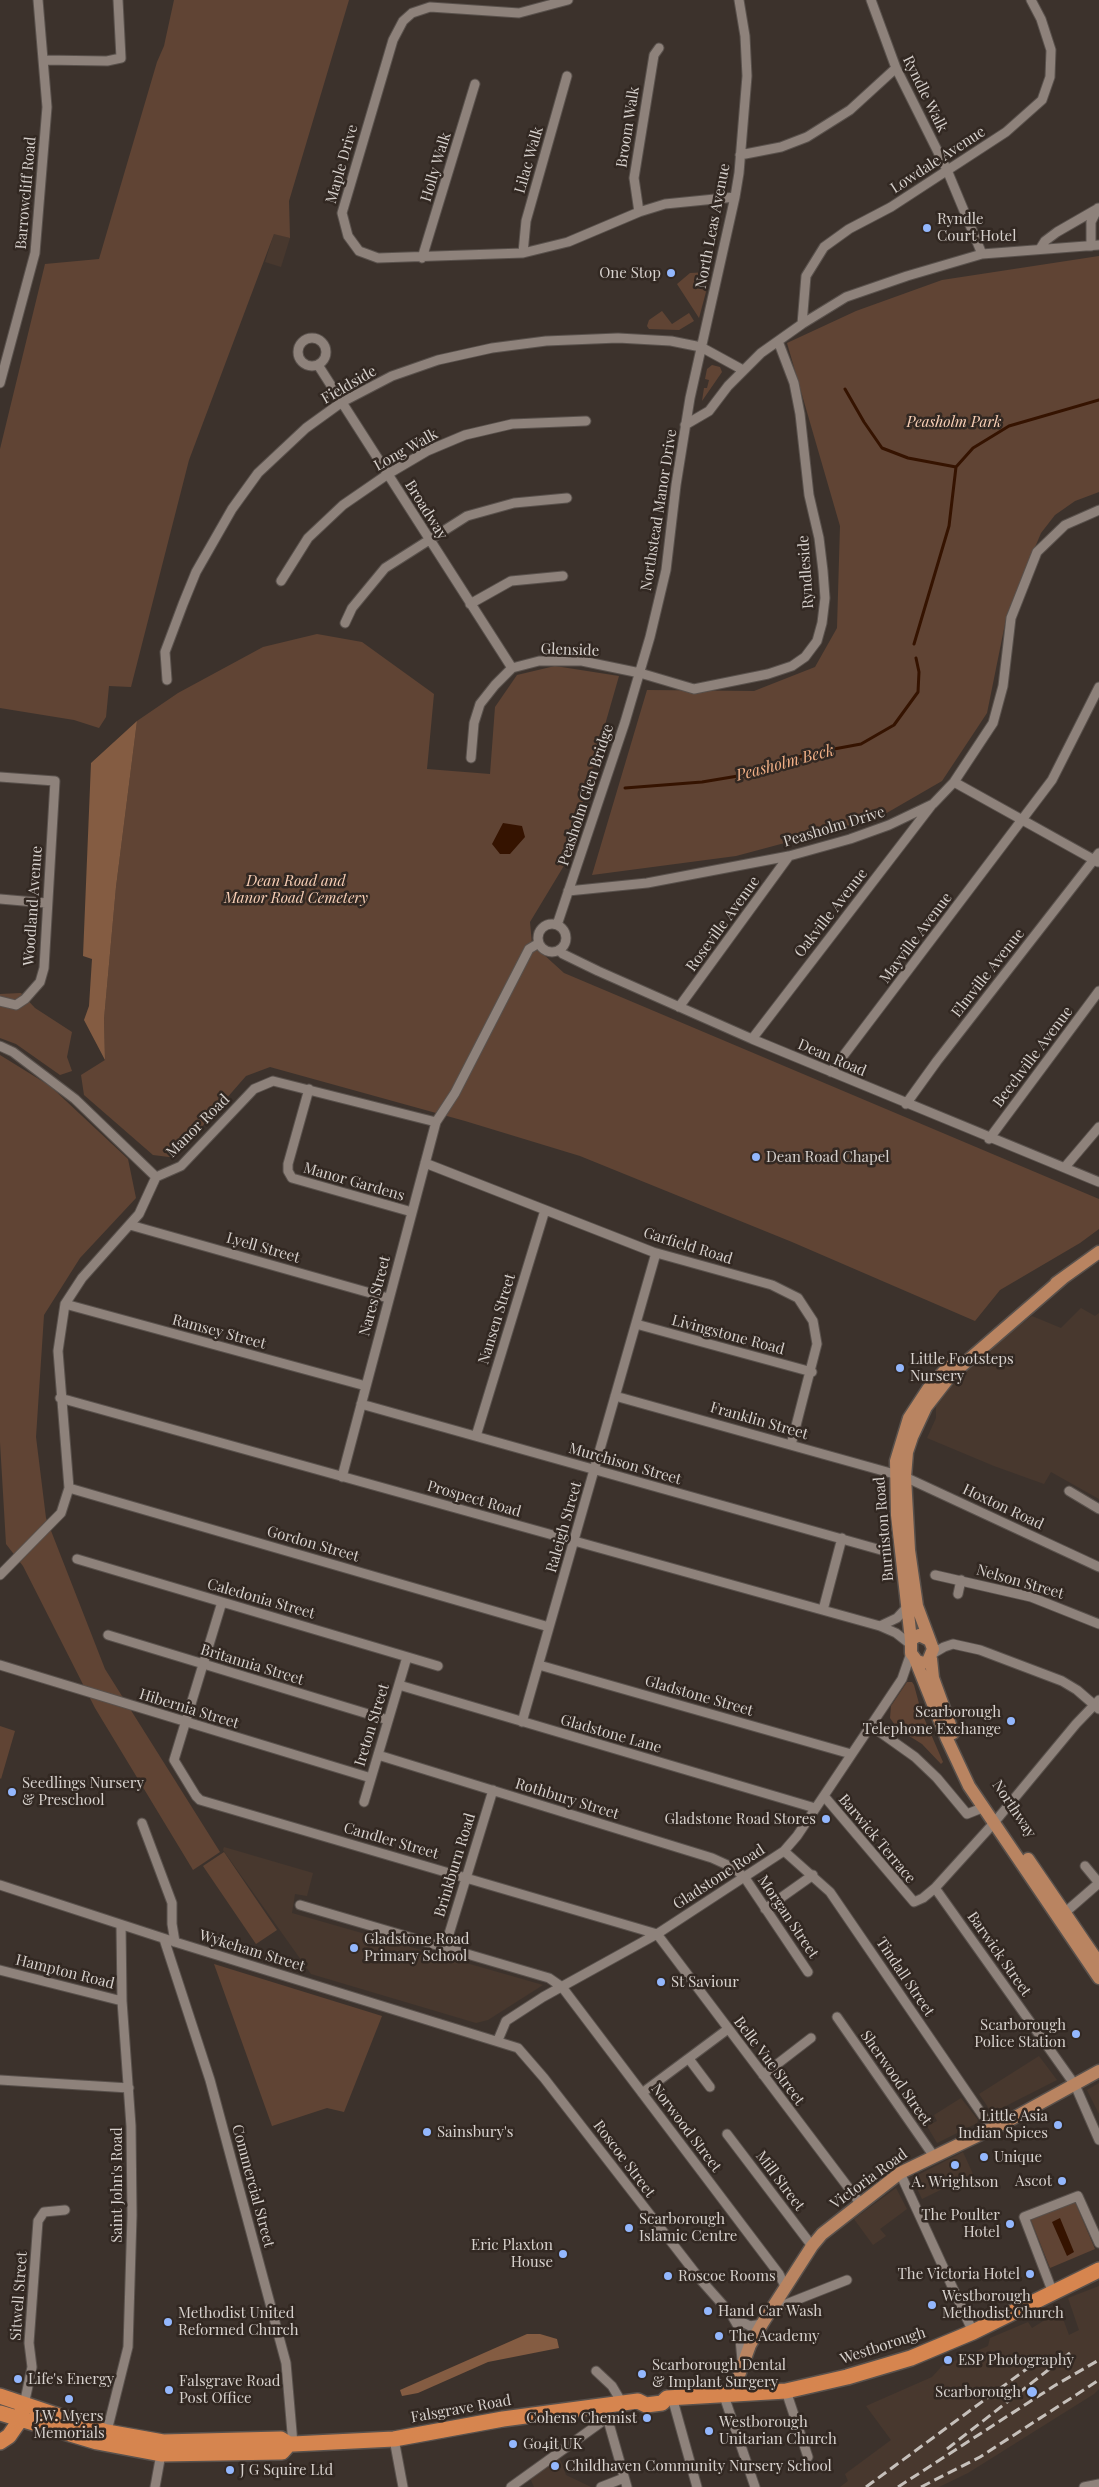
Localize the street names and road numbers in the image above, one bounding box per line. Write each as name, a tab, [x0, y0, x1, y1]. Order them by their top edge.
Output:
street label: Ryndle Walk	[899, 53, 951, 135]
street label: Broom Walk	[613, 85, 643, 169]
street label: Maple Drive	[322, 122, 362, 206]
street label: Lowdale Avenue	[887, 123, 989, 197]
street label: Lilac Walk	[511, 124, 547, 196]
street label: Holly Walk	[417, 130, 455, 204]
street label: Barrowcliff Road	[12, 136, 40, 250]
street label: North Leas Avenue	[692, 162, 734, 290]
street label: Fieldside	[318, 362, 380, 408]
street label: Long Walk	[371, 425, 441, 475]
street label: Northstead Manor Drive	[637, 428, 681, 592]
street label: Broadway	[401, 477, 451, 543]
street label: Ryndleside	[794, 535, 818, 609]
street label: Glenside	[540, 640, 600, 660]
street label: Peasholm Glen Bridge	[555, 722, 617, 868]
street label: Peasholm Drive	[781, 803, 887, 851]
street label: Woodland Avenue	[20, 845, 46, 967]
street label: Oakville Avenue	[791, 865, 871, 961]
street label: Roseville Avenue	[682, 873, 764, 975]
street label: Mayville Avenue	[876, 889, 956, 987]
street label: Elmville Avenue	[948, 925, 1028, 1021]
street label: Beechville Avenue	[989, 1003, 1077, 1111]
street label: Dean Road	[795, 1036, 869, 1080]
street label: Manor Road	[163, 1091, 233, 1161]
street label: Manor Gardens	[301, 1159, 407, 1205]
street label: Garfield Road	[641, 1224, 735, 1268]
street label: Lyell Street	[224, 1229, 302, 1267]
street label: Nares Street	[356, 1254, 394, 1338]
street label: Nansen Street	[475, 1271, 519, 1367]
street label: Ramsey Street	[170, 1311, 268, 1353]
street label: Livingstone Road	[670, 1311, 786, 1359]
street label: Franklin Street	[708, 1398, 810, 1444]
street label: Murchison Street	[567, 1439, 683, 1489]
street label: Burniston Road	[870, 1476, 898, 1582]
street label: Prospect Road	[425, 1477, 523, 1521]
street label: Raleigh Street	[542, 1479, 586, 1575]
street label: Hoxton Road	[960, 1480, 1046, 1534]
street label: Gordon Street	[265, 1522, 361, 1566]
street label: Nelson Street	[974, 1561, 1066, 1603]
street label: Caledonia Street	[205, 1575, 317, 1623]
street label: Britannia Street	[198, 1641, 306, 1689]
street label: Gladstone Street	[643, 1672, 755, 1720]
street label: Ireton Street	[351, 1681, 393, 1769]
street label: Hibernia Street	[137, 1685, 241, 1733]
street label: Gladstone Lane	[558, 1711, 664, 1757]
street label: Rothbury Street	[513, 1775, 621, 1823]
street label: Northway	[988, 1777, 1040, 1841]
street label: Barwick Terrace	[835, 1791, 919, 1887]
street label: Brinkburn Road	[431, 1811, 479, 1919]
street label: Candler Street	[341, 1819, 441, 1863]
street label: Gladstone Road	[670, 1841, 768, 1913]
street label: Morgan Street	[754, 1872, 822, 1962]
street label: Barwick Street	[963, 1908, 1035, 2000]
street label: Wykeham Street	[197, 1926, 307, 1976]
street label: Tindall Street	[872, 1934, 938, 2020]
street label: Hampton Road	[14, 1951, 116, 1993]
street label: Belle Vue Street	[730, 2013, 808, 2109]
street label: Sherwood Street	[857, 2027, 935, 2129]
street label: Norwood Street	[647, 2080, 725, 2176]
street label: Roscoe Street	[589, 2117, 659, 2201]
street label: Commercial Street	[228, 2123, 278, 2249]
street label: Saint John's Road	[108, 2127, 126, 2243]
street label: Victoria Road	[827, 2145, 911, 2213]
street label: Mill Street	[752, 2148, 808, 2214]
street label: Sitwell Street	[7, 2251, 31, 2341]
street label: Westborough	[838, 2324, 928, 2368]
street label: Falsgrave Road	[409, 2391, 513, 2427]

